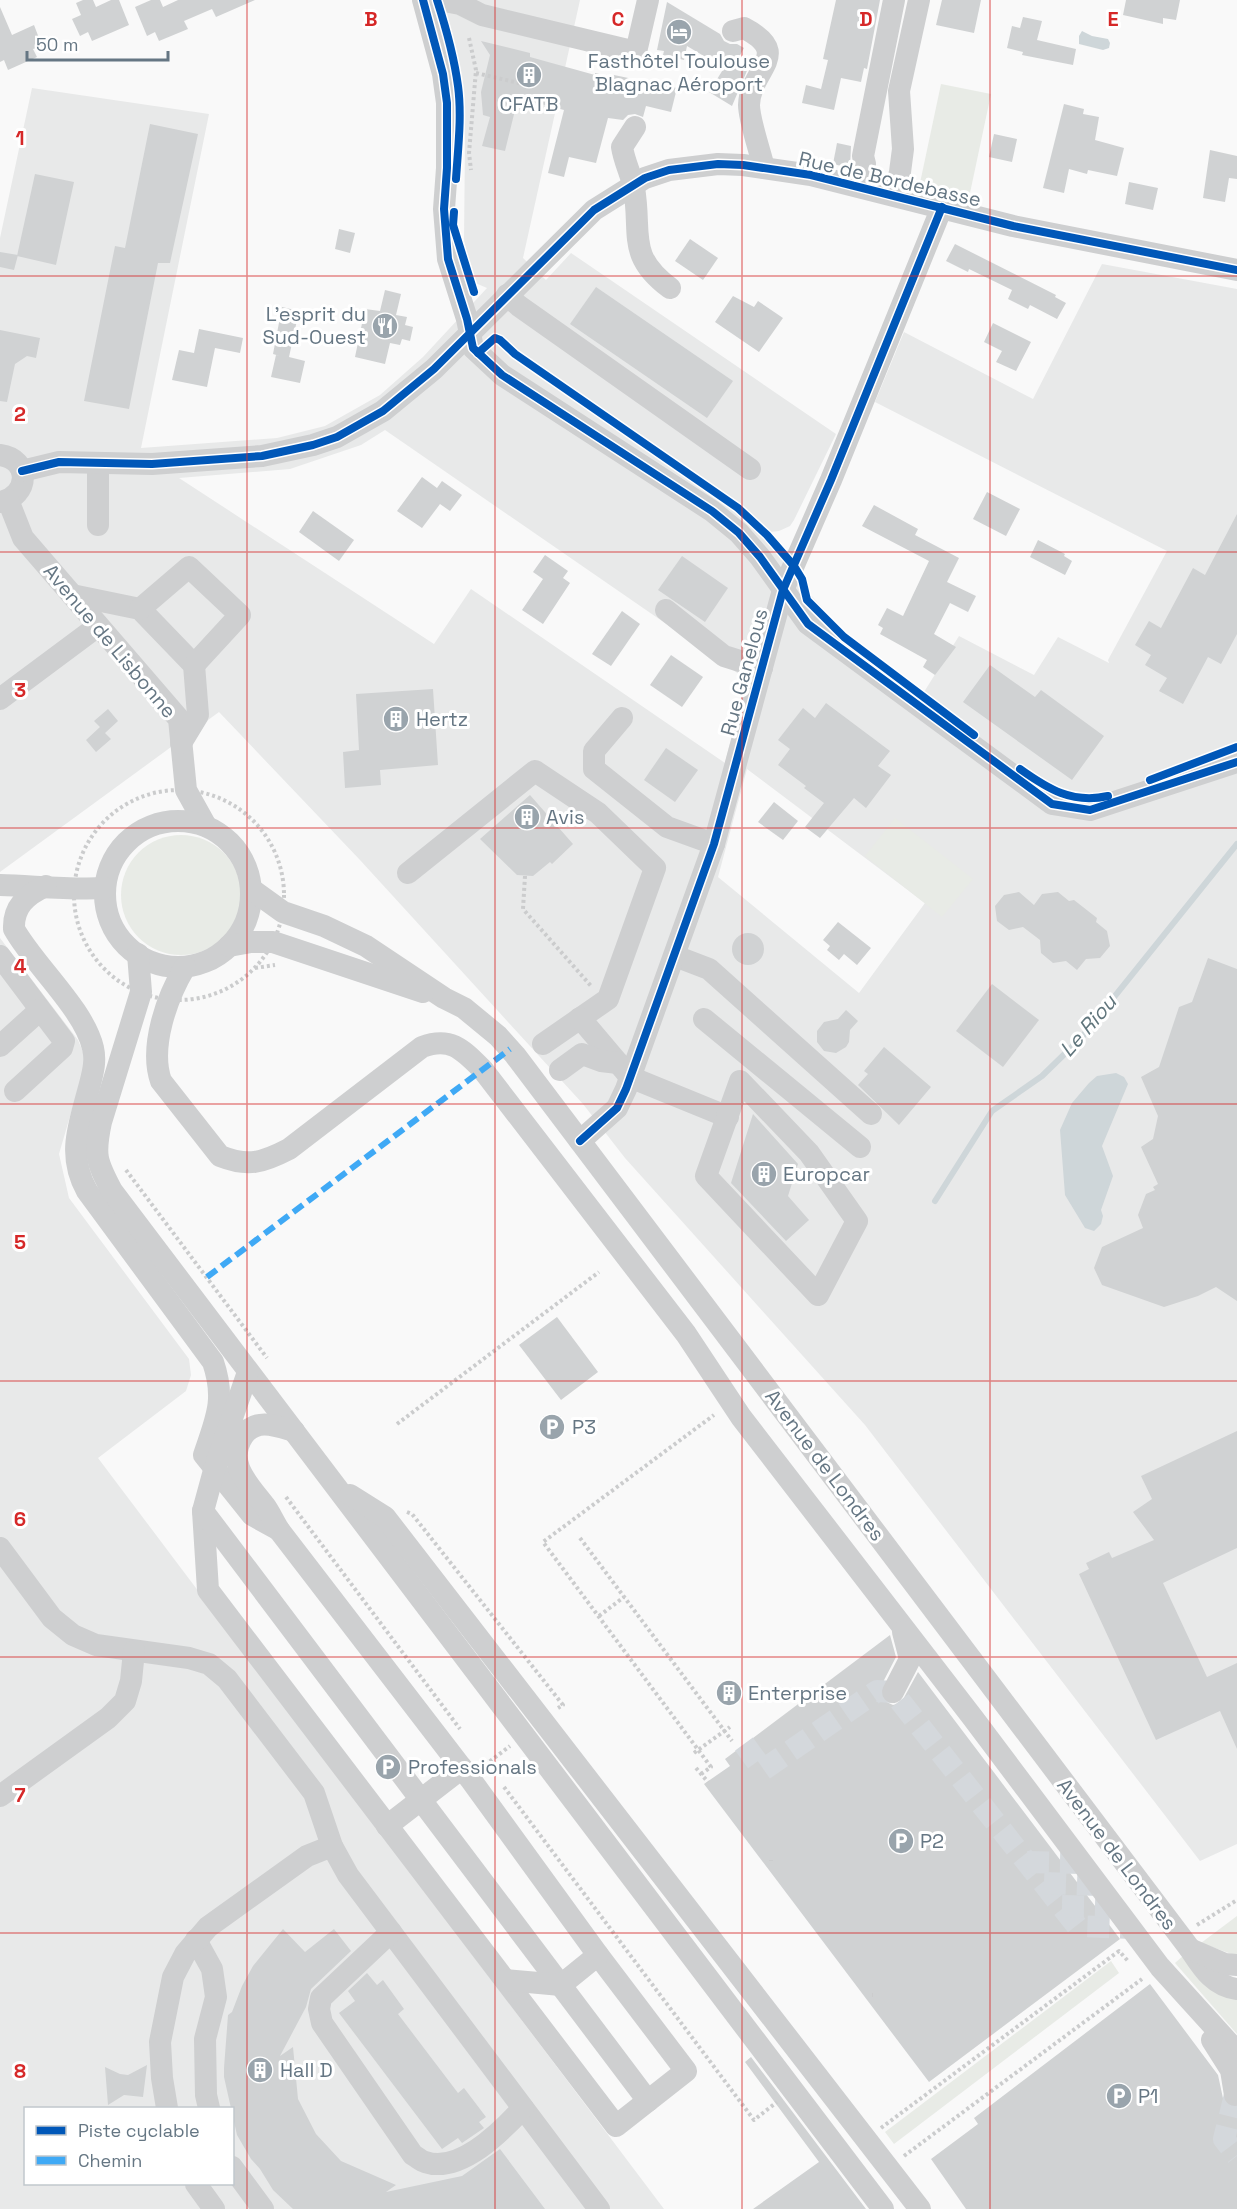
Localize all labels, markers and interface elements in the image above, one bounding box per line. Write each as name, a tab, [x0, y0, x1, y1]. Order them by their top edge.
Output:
text: B	[364, 6, 378, 32]
text: C	[612, 6, 625, 32]
text: D	[859, 6, 873, 32]
text: E	[1107, 6, 1119, 32]
hotel icon: Fasthôtel Toulouse Blagnac Aéroport	[664, 17, 694, 47]
scale bar	[27, 24, 168, 62]
text: 50 m	[36, 33, 78, 56]
place label: Fasthôtel Toulouse Blagnac Aéroport	[588, 48, 770, 97]
building icon: CFATB	[514, 60, 544, 90]
place label: CFATB	[500, 91, 558, 117]
text: 1	[15, 125, 25, 151]
street label: Rue de Bordebasse	[796, 145, 984, 213]
place label: L'esprit du Sud-Ouest	[263, 301, 366, 350]
restaurant icon: L'esprit du Sud-Ouest	[370, 311, 400, 341]
text: 2	[14, 401, 26, 427]
street label: Avenue de Lisbonne	[38, 558, 182, 724]
street label: Rue Ganelous	[715, 606, 773, 738]
text: 3	[14, 677, 26, 703]
building icon: Hertz	[381, 704, 411, 734]
place label: Hertz	[416, 706, 468, 732]
building icon: Avis	[512, 802, 542, 832]
place label: Avis	[546, 804, 584, 830]
text: 4	[14, 953, 27, 979]
water label: Le Riou	[1053, 988, 1123, 1062]
building icon: Europcar	[749, 1159, 779, 1189]
place label: Europcar	[783, 1161, 870, 1187]
text: 5	[14, 1229, 26, 1255]
street label: Avenue de Londres	[759, 1384, 891, 1546]
parking icon: P3	[537, 1412, 567, 1442]
place label: P3	[572, 1414, 596, 1440]
text: 6	[14, 1506, 26, 1532]
building icon: Enterprise	[714, 1678, 744, 1708]
place label: Enterprise	[748, 1680, 847, 1706]
parking icon: Professionals	[373, 1752, 403, 1782]
place label: Professionals	[408, 1754, 537, 1780]
street label: Avenue de Londres	[1051, 1773, 1183, 1935]
text: 7	[14, 1782, 26, 1808]
parking icon: P2	[886, 1826, 916, 1856]
place label: P2	[920, 1828, 944, 1854]
building icon: Hall D	[245, 2055, 275, 2085]
place label: Hall D	[280, 2057, 333, 2083]
text: 8	[14, 2058, 26, 2084]
parking icon: P1	[1104, 2081, 1134, 2111]
place label: P1	[1138, 2083, 1158, 2109]
legend	[24, 2107, 234, 2185]
text: Piste cyclable	[78, 2119, 200, 2142]
text: Chemin	[78, 2149, 142, 2172]

